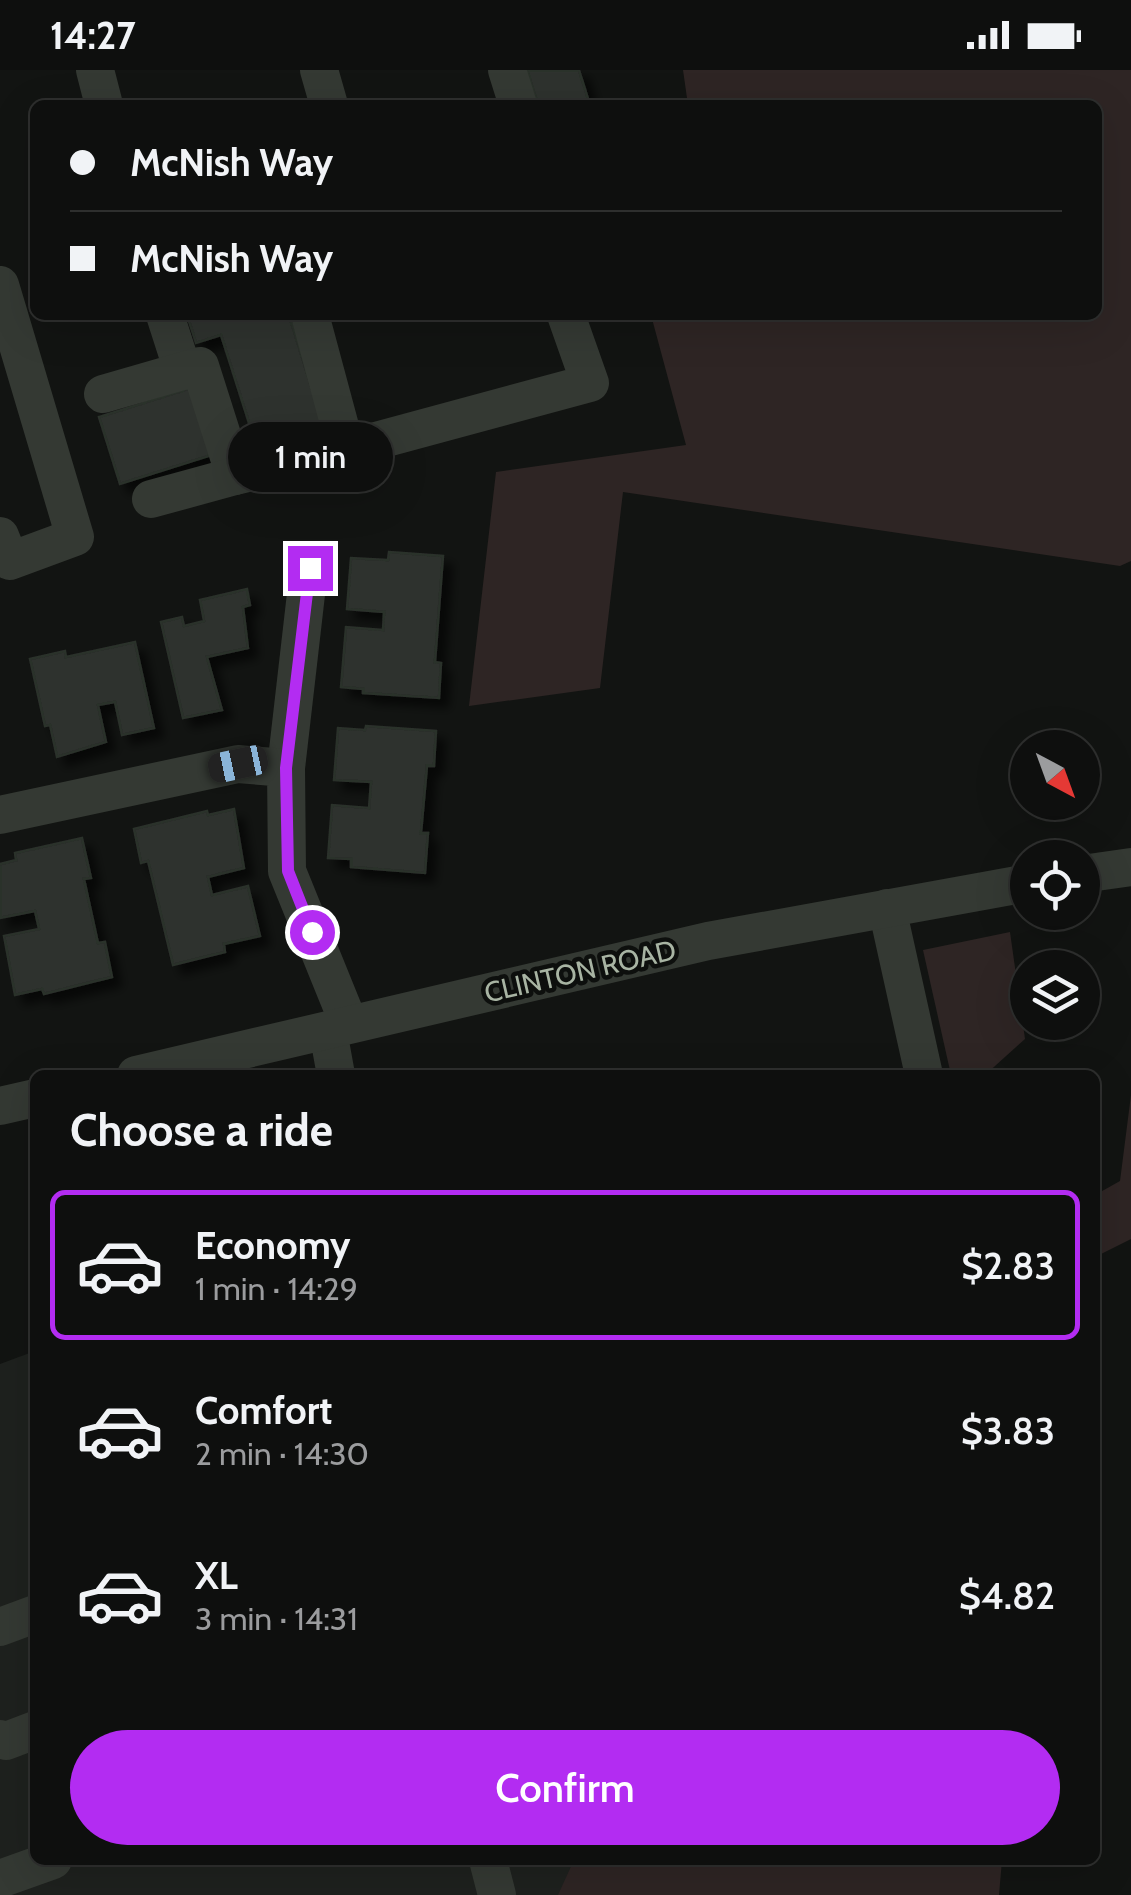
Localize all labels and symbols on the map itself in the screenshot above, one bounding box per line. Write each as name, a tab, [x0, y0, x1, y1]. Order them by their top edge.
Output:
callout: 1 min	[228, 423, 392, 493]
route end	[288, 546, 333, 591]
north arrow	[1010, 730, 1100, 820]
car	[206, 743, 270, 785]
route start	[290, 910, 335, 955]
street label: CLINTON ROAD	[481, 932, 679, 1010]

